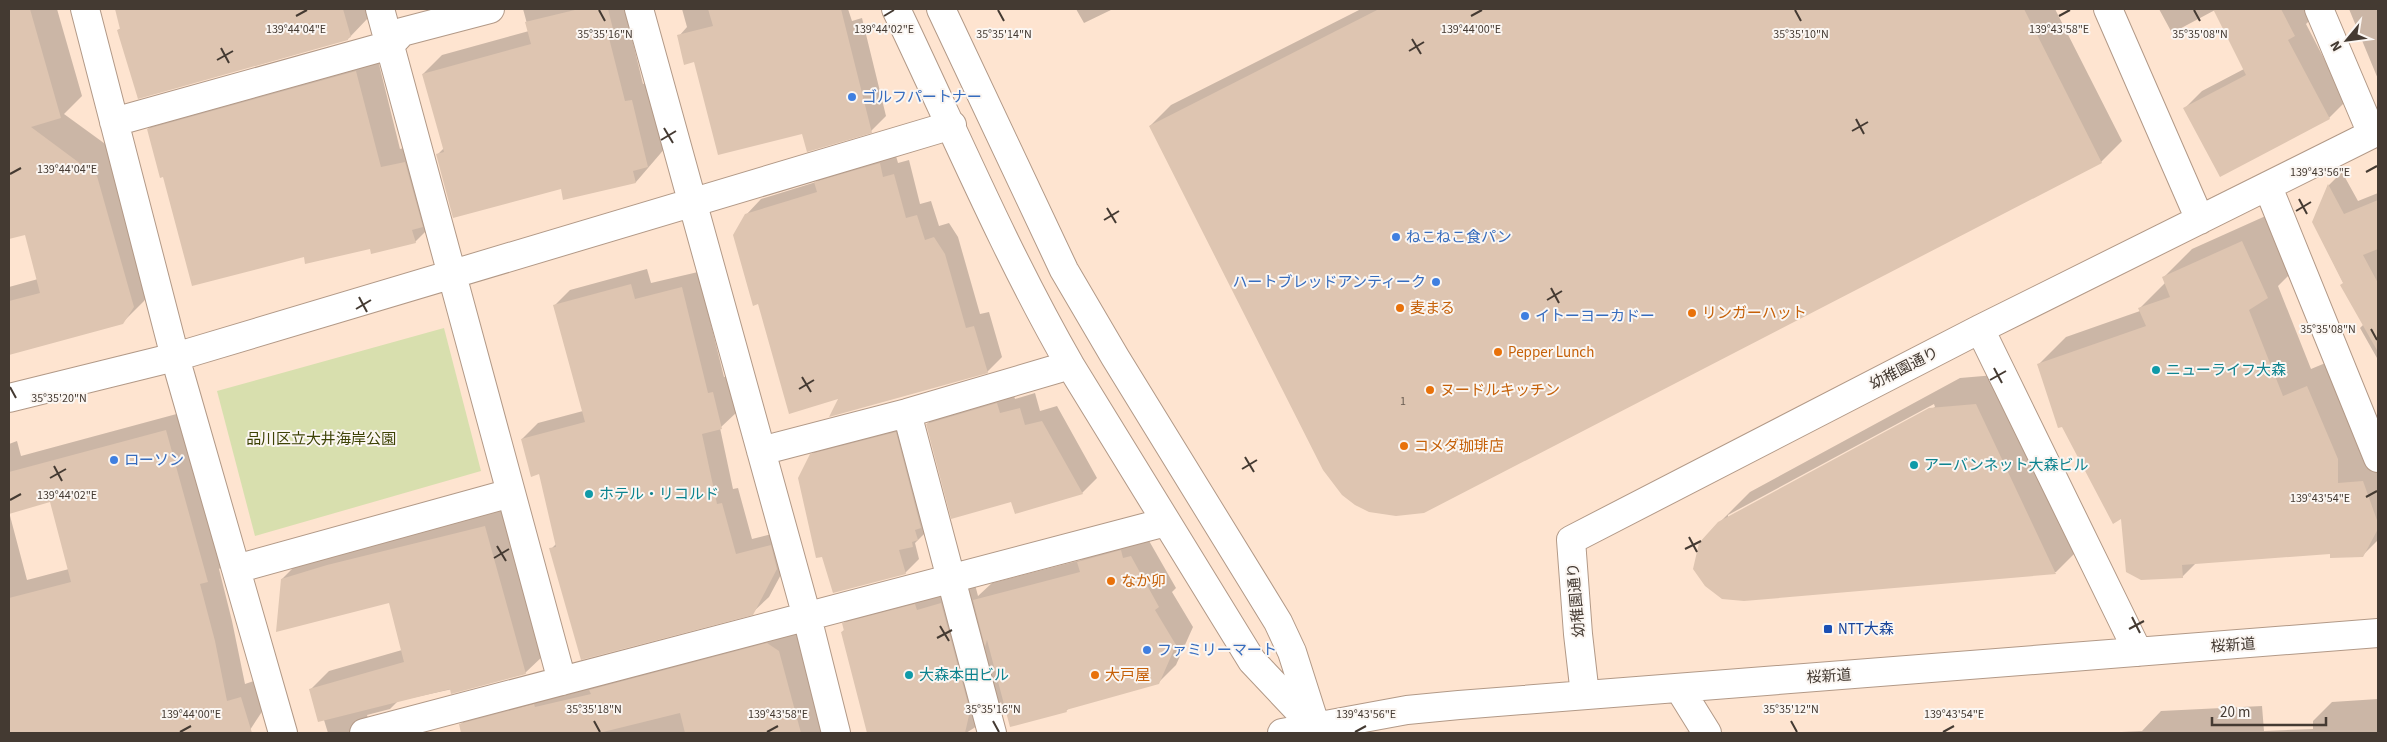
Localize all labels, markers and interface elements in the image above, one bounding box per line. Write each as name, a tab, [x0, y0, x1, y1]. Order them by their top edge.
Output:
north arrow	[2322, 15, 2372, 65]
text: 139°44'04"E	[266, 21, 326, 38]
text: 139°44'02"E	[854, 21, 914, 38]
text: 139°44'00"E	[1441, 21, 1501, 38]
text: 139°43'58"E	[2029, 21, 2089, 38]
text: 35°35'16"N	[577, 26, 633, 43]
text: 35°35'14"N	[976, 26, 1032, 43]
text: 35°35'10"N	[1773, 26, 1829, 43]
text: 35°35'08"N	[2172, 26, 2228, 43]
text: N	[2326, 37, 2348, 55]
place label: ゴルフパートナー	[862, 87, 982, 108]
marker: ゴルフパートナー	[846, 91, 858, 103]
text: 139°44'04"E	[37, 161, 97, 178]
text: 139°43'56"E	[2290, 164, 2350, 181]
place label: ねこねこ食パン	[1406, 227, 1512, 248]
marker: ねこねこ食パン	[1390, 231, 1402, 243]
place label: ハートブレッドアンティーク	[1232, 272, 1426, 293]
marker: ハートブレッドアンティーク	[1430, 276, 1442, 288]
place label: 麦まる	[1410, 298, 1455, 319]
marker: 麦まる	[1394, 302, 1406, 314]
place label: リンガーハット	[1702, 303, 1807, 324]
place label: イトーヨーカドー	[1535, 306, 1655, 327]
marker: リンガーハット	[1686, 307, 1698, 319]
marker: イトーヨーカドー	[1519, 310, 1531, 322]
text: 35°35'08"N	[2300, 321, 2356, 338]
place label: Pepper Lunch	[1508, 342, 1594, 363]
street label: 幼稚園通り	[1866, 342, 1942, 395]
marker: Pepper Lunch	[1492, 346, 1504, 358]
place label: ニューライフ大森	[2166, 360, 2286, 381]
marker: ニューライフ大森	[2150, 364, 2162, 376]
place label: ヌードルキッチン	[1440, 380, 1560, 401]
marker: ヌードルキッチン	[1424, 384, 1436, 396]
text: 35°35'20"N	[31, 390, 87, 407]
house number: 1	[1400, 393, 1406, 410]
park label: 品川区立大井海岸公園	[246, 429, 396, 450]
place label: コメダ珈琲店	[1414, 436, 1504, 457]
marker: コメダ珈琲店	[1398, 440, 1410, 452]
place label: ローソン	[124, 450, 184, 471]
marker: ローソン	[108, 454, 120, 466]
place label: アーバンネット大森ビル	[1924, 455, 2088, 476]
marker: アーバンネット大森ビル	[1908, 459, 1920, 471]
place label: ホテル・リコルド	[599, 484, 719, 505]
text: 139°44'02"E	[37, 487, 97, 504]
marker: ホテル・リコルド	[583, 488, 595, 500]
text: 139°43'54"E	[2290, 490, 2350, 507]
street label: 幼稚園通り	[1563, 562, 1590, 638]
place label: なか卯	[1121, 571, 1166, 592]
marker: なか卯	[1105, 575, 1117, 587]
place label: NTT大森	[1838, 619, 1894, 640]
marker: NTT大森	[1822, 623, 1834, 635]
street label: 桜新道	[2210, 633, 2256, 658]
place label: ファミリーマート	[1157, 640, 1277, 661]
marker: ファミリーマート	[1141, 644, 1153, 656]
street label: 桜新道	[1806, 664, 1852, 689]
place label: 大森本田ビル	[919, 665, 1009, 686]
place label: 大戸屋	[1105, 665, 1150, 686]
marker: 大森本田ビル	[903, 669, 915, 681]
marker: 大戸屋	[1089, 669, 1101, 681]
scale bar	[2212, 694, 2326, 726]
text: 35°35'18"N	[566, 701, 622, 718]
text: 35°35'16"N	[965, 701, 1021, 718]
text: 35°35'12"N	[1763, 701, 1819, 718]
text: 20 m	[2220, 702, 2250, 723]
text: 139°44'00"E	[161, 706, 221, 723]
text: 139°43'58"E	[748, 706, 808, 723]
text: 139°43'56"E	[1336, 706, 1396, 723]
text: 139°43'54"E	[1924, 706, 1984, 723]

